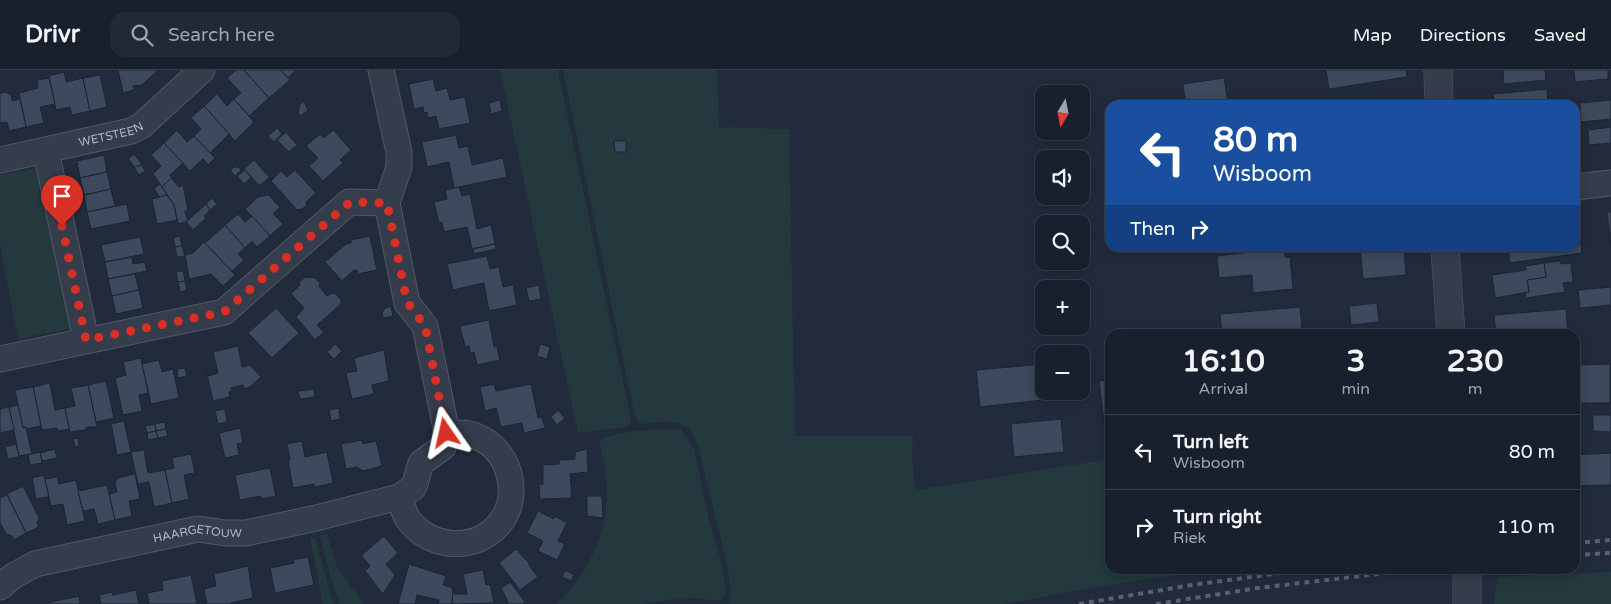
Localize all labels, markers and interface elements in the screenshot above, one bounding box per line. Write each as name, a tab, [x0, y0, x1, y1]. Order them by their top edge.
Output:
search box	[110, 12, 460, 57]
text: Drivr	[25, 20, 80, 49]
icon: search	[128, 21, 156, 49]
text: Search here	[168, 24, 275, 46]
text: Map	[1353, 24, 1392, 46]
text: Directions	[1420, 24, 1506, 46]
text: Saved	[1534, 24, 1586, 46]
north arrow	[1035, 85, 1090, 140]
map controls	[1035, 85, 1090, 400]
street label: WETSTEEN	[77, 119, 146, 149]
text: 80 m	[1213, 119, 1298, 161]
icon: left	[1130, 120, 1195, 185]
button: sound	[1035, 150, 1090, 205]
text: Wisboom	[1213, 161, 1312, 187]
pin	[41, 175, 83, 226]
icon: arrive	[48, 182, 76, 210]
button: search	[1035, 215, 1090, 270]
icon: right	[1185, 215, 1213, 243]
text: Then	[1130, 218, 1175, 240]
button: +	[1035, 280, 1090, 335]
text: 16:10	[1182, 343, 1265, 380]
text: 3	[1346, 343, 1365, 380]
text: 230	[1447, 343, 1503, 380]
button: −	[1035, 345, 1090, 400]
text: Arrival	[1199, 379, 1248, 399]
text: min	[1342, 379, 1370, 399]
text: m	[1468, 379, 1482, 399]
position arrow	[419, 406, 471, 458]
text: Turn left	[1173, 431, 1249, 453]
icon: left	[1130, 438, 1158, 466]
text: 80 m	[1509, 441, 1555, 463]
text: Wisboom	[1173, 453, 1245, 473]
text: Turn right	[1173, 506, 1261, 528]
icon: right	[1130, 513, 1158, 541]
text: 110 m	[1497, 516, 1555, 538]
street label: HAARGETOUW	[152, 522, 242, 545]
text: Riek	[1173, 528, 1206, 548]

